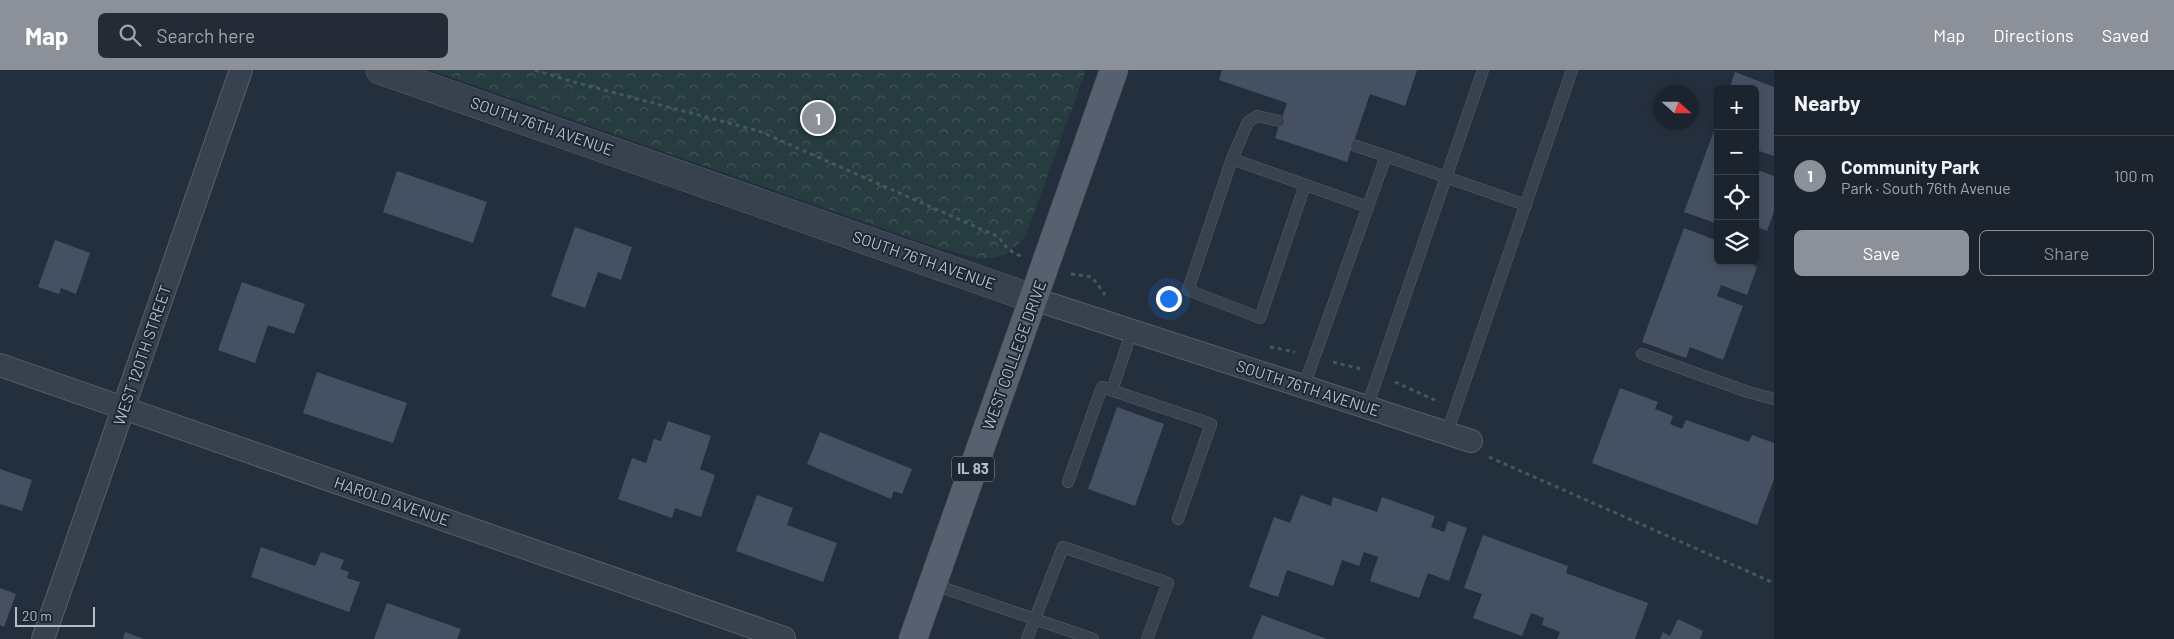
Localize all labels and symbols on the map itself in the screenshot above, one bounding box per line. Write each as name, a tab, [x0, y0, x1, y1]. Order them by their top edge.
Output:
north arrow	[1654, 85, 1699, 130]
street label: SOUTH 76TH AVENUE	[468, 92, 616, 159]
pin: 1	[802, 99, 834, 137]
street label: SOUTH 76TH AVENUE	[850, 226, 998, 293]
street label: WEST COLLEGE DRIVE	[978, 277, 1049, 432]
street label: WEST 120TH STREET	[109, 282, 174, 428]
your location	[1156, 286, 1182, 312]
street label: SOUTH 76TH AVENUE	[1234, 355, 1382, 420]
road number: IL 83	[952, 456, 994, 482]
street label: HAROLD AVENUE	[332, 472, 452, 529]
scale bar	[15, 604, 95, 627]

